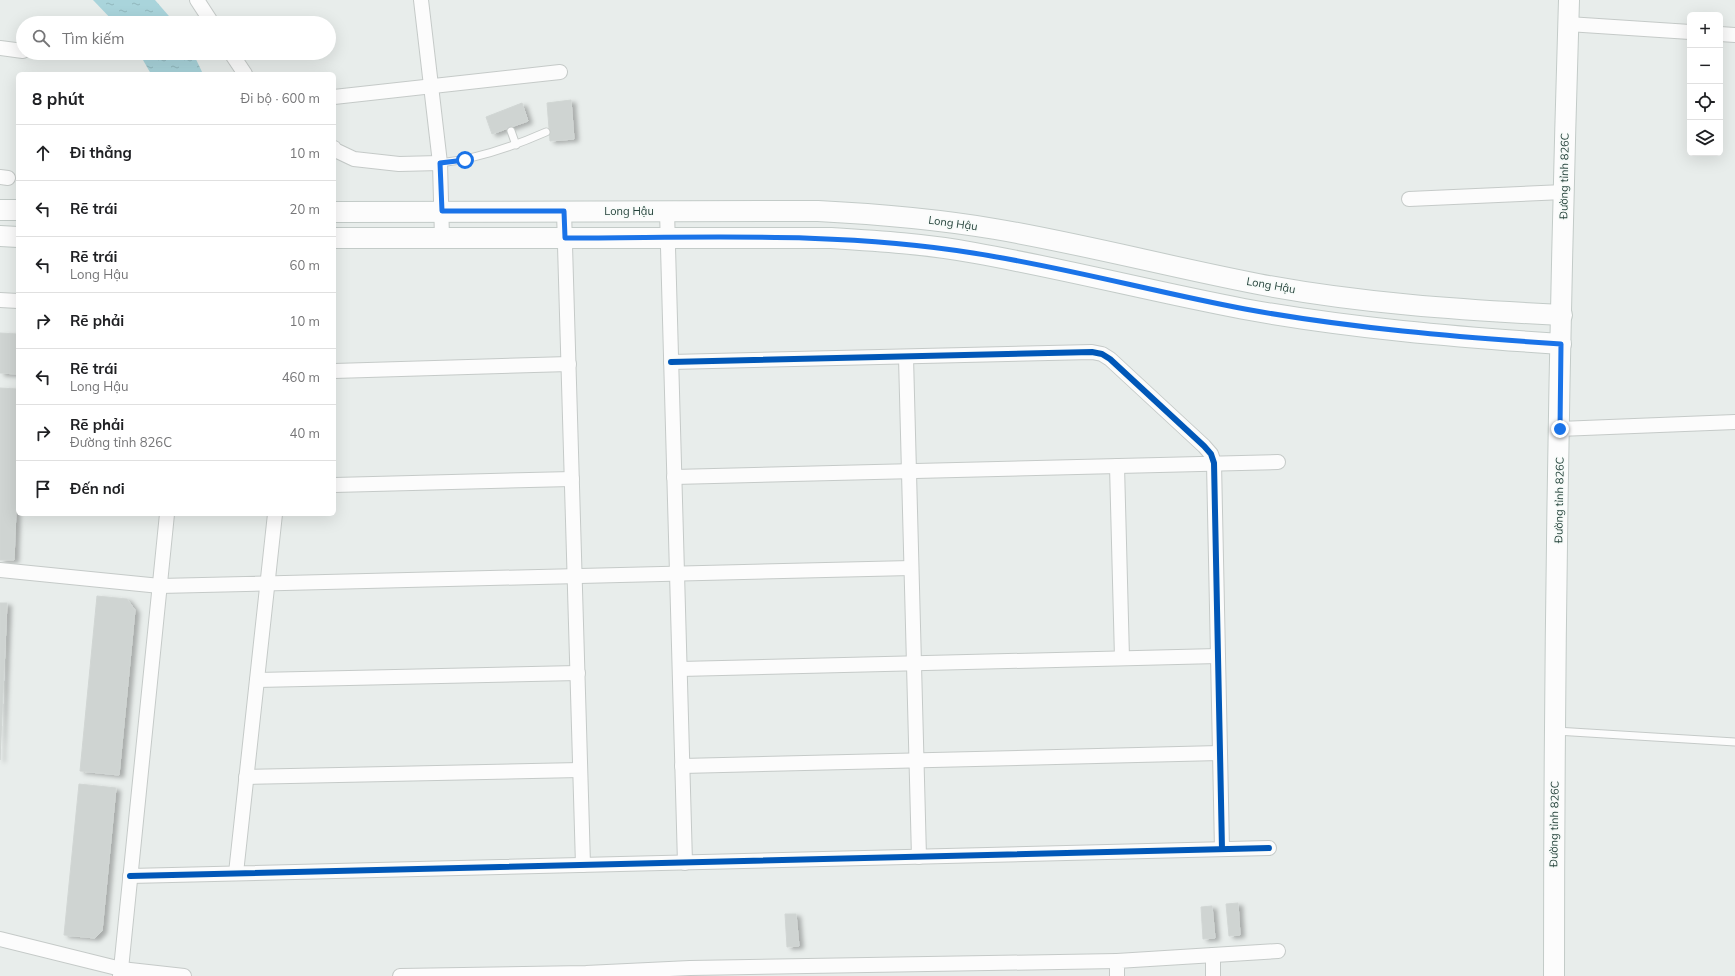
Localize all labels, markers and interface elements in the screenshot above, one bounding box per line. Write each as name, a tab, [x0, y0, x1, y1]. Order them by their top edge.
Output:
map controls	[1687, 12, 1723, 156]
button: +	[1687, 12, 1723, 48]
search box	[16, 16, 336, 60]
icon: search	[30, 27, 52, 49]
text: Tìm kiếm	[62, 29, 124, 48]
button: −	[1687, 48, 1723, 84]
button: locate	[1687, 84, 1723, 120]
text: 8 phút	[32, 88, 84, 109]
text: Đi bộ · 600 m	[241, 90, 320, 106]
button: layers	[1687, 120, 1723, 156]
street label: Đường tỉnh 826C	[1556, 133, 1572, 219]
icon: ahead	[32, 142, 54, 164]
text: Đi thẳng	[70, 143, 132, 162]
text: 10 m	[290, 145, 320, 161]
route start	[456, 151, 474, 169]
icon: left	[32, 198, 54, 220]
text: Rẽ trái	[70, 199, 117, 218]
text: 20 m	[290, 201, 320, 217]
street label: Long Hậu	[604, 204, 654, 218]
street label: Long Hậu	[927, 213, 979, 233]
text: Rẽ trái	[70, 247, 117, 266]
icon: left	[32, 254, 54, 276]
text: 60 m	[290, 257, 320, 273]
text: Long Hậu	[70, 266, 129, 282]
street label: Long Hậu	[1245, 274, 1297, 296]
icon: right	[32, 310, 54, 332]
text: Rẽ phải	[70, 311, 124, 330]
text: 10 m	[290, 313, 320, 329]
text: Rẽ trái	[70, 359, 117, 378]
icon: left	[32, 366, 54, 388]
text: 460 m	[282, 369, 320, 385]
text: Long Hậu	[70, 378, 129, 394]
text: Rẽ phải	[70, 415, 124, 434]
route end	[1551, 420, 1569, 438]
icon: right	[32, 422, 54, 444]
text: 40 m	[290, 425, 320, 441]
text: Đường tỉnh 826C	[70, 434, 172, 450]
street label: Đường tỉnh 826C	[1551, 457, 1567, 543]
icon: arrive	[32, 478, 54, 500]
text: Đến nơi	[70, 479, 125, 498]
street label: Đường tỉnh 826C	[1546, 781, 1562, 867]

